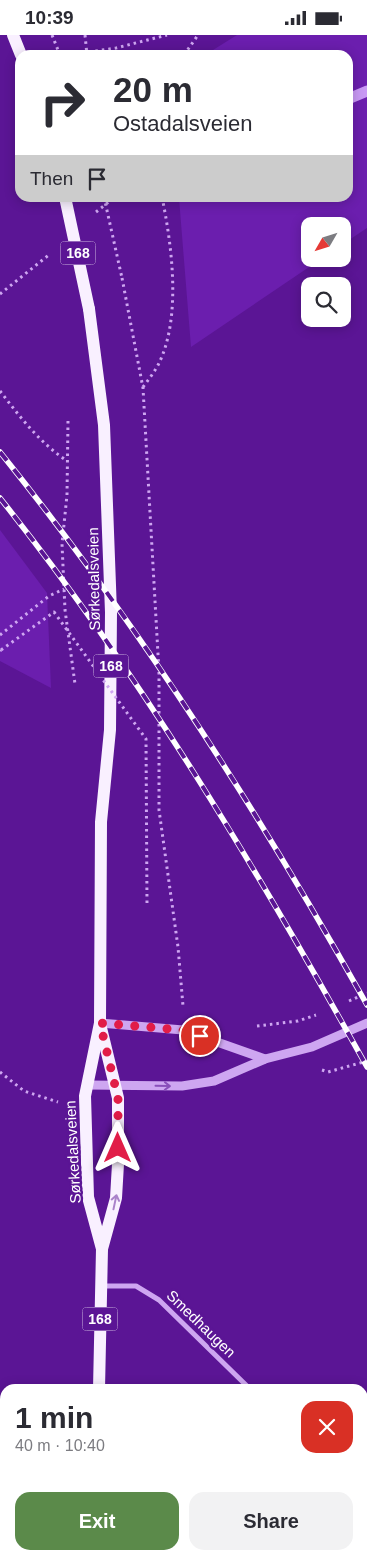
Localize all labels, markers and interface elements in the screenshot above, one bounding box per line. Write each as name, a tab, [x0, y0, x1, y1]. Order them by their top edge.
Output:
text: 10:39	[25, 7, 74, 28]
icon: right	[30, 70, 95, 135]
text: 20 m	[113, 70, 193, 109]
text: Ostadalsveien	[113, 111, 252, 136]
icon: arrive	[83, 165, 111, 193]
text: Then	[30, 168, 73, 189]
north arrow	[301, 217, 351, 267]
map controls	[301, 217, 351, 327]
road number: 168	[60, 242, 96, 265]
button: search	[301, 277, 351, 327]
street label: Sørkedalsveien	[84, 527, 103, 631]
road number: 168	[94, 655, 128, 677]
pin	[179, 1015, 221, 1057]
icon: arrive	[186, 1022, 214, 1050]
one-way arrow	[155, 1081, 171, 1091]
street label: Sørkedalsveien	[61, 1100, 84, 1204]
position arrow	[91, 1121, 143, 1173]
one-way arrow	[110, 1194, 120, 1210]
street label: Smedhaugen	[163, 1287, 239, 1361]
road number: 168	[82, 1307, 118, 1331]
text: 1 min	[15, 1401, 93, 1434]
button: close	[301, 1401, 353, 1453]
text: 40 m · 10:40	[15, 1437, 105, 1454]
button: Exit	[15, 1492, 179, 1550]
button: Share	[189, 1492, 353, 1550]

